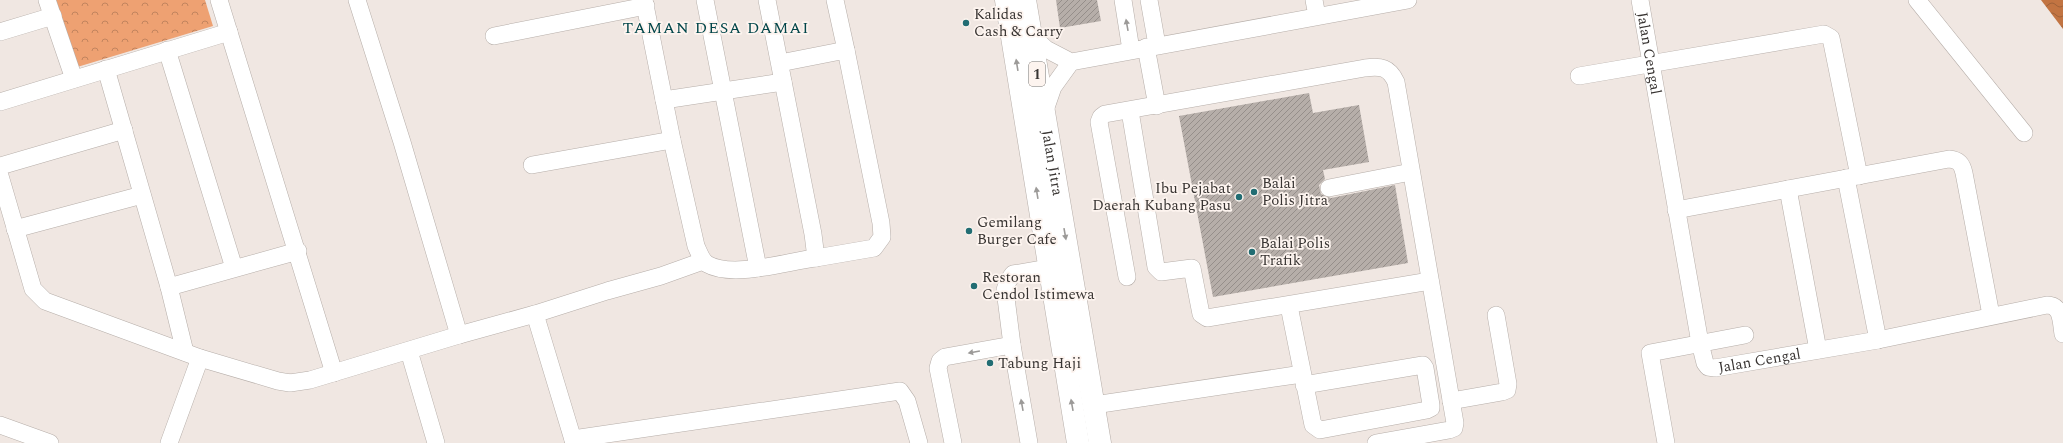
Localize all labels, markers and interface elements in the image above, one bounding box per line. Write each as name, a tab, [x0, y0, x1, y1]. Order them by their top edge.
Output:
place label: Kalidas Cash & Carry	[974, 3, 1063, 43]
street label: Jalan Cengal	[1631, 10, 1668, 96]
district label: TAMAN DESA DAMAI	[622, 16, 810, 40]
marker: Kalidas Cash & Carry	[961, 18, 971, 28]
one-way arrow	[1124, 19, 1130, 31]
one-way arrow	[1014, 59, 1020, 71]
road number: 1	[1029, 62, 1045, 86]
street label: Jalan Jitra	[1036, 128, 1070, 198]
place label: Balai Polis Jitra	[1262, 172, 1329, 212]
place label: Ibu Pejabat Daerah Kubang Pasu	[1092, 177, 1231, 217]
one-way arrow	[1034, 187, 1040, 199]
marker: Balai Polis Jitra	[1249, 187, 1259, 197]
marker: Ibu Pejabat Daerah Kubang Pasu	[1234, 192, 1244, 202]
place label: Gemilang Burger Cafe	[977, 211, 1057, 251]
marker: Gemilang Burger Cafe	[964, 226, 974, 236]
one-way arrow	[1062, 228, 1068, 240]
place label: Balai Polis Trafik	[1260, 232, 1330, 272]
marker: Balai Polis Trafik	[1247, 247, 1257, 257]
place label: Restoran Cendol Istimewa	[982, 266, 1095, 306]
marker: Restoran Cendol Istimewa	[969, 281, 979, 291]
street label: Jalan Cengal	[1716, 342, 1803, 379]
one-way arrow	[968, 349, 980, 355]
place label: Tabung Haji	[998, 352, 1081, 375]
marker: Tabung Haji	[985, 358, 995, 368]
one-way arrow	[1019, 398, 1025, 411]
one-way arrow	[1069, 398, 1075, 411]

